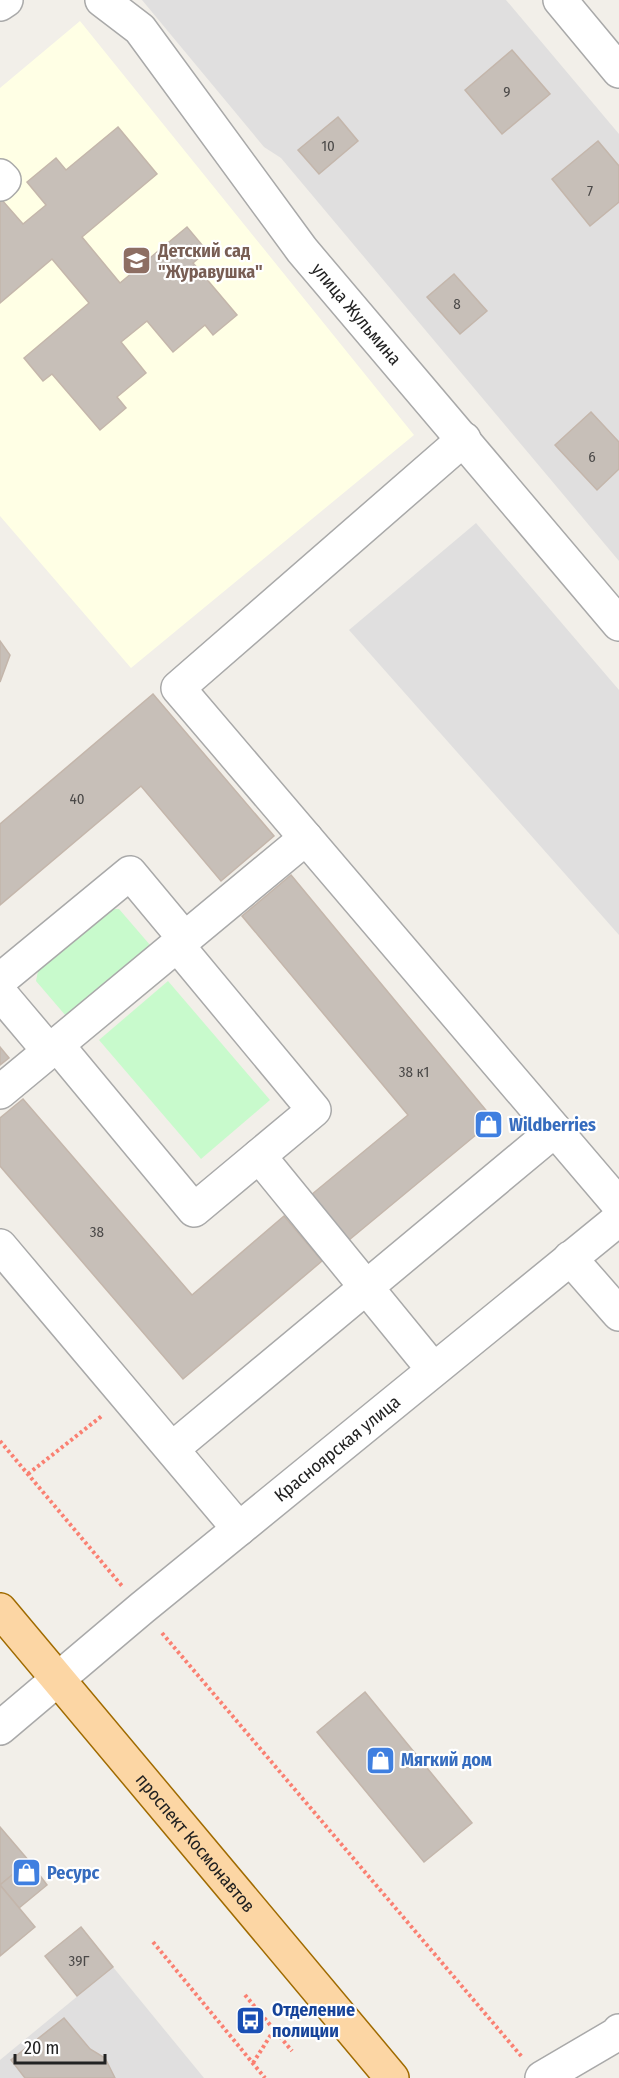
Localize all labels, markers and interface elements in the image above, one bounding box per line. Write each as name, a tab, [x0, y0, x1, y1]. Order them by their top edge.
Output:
house number: 9	[503, 83, 511, 101]
house number: 10	[321, 137, 335, 155]
house number: 7	[587, 182, 593, 200]
place label: Детский сад "Журавушка"	[157, 240, 263, 283]
school or university icon: Детский сад "Журавушка"	[121, 245, 153, 277]
street label: улица Жульмина	[307, 259, 406, 370]
house number: 8	[453, 295, 461, 313]
house number: 6	[588, 448, 596, 466]
house number: 40	[69, 790, 85, 808]
house number: 38 к1	[399, 1063, 429, 1081]
shop icon: Wildberries	[472, 1109, 504, 1141]
place label: Wildberries	[509, 1114, 596, 1136]
house number: 38	[90, 1223, 104, 1241]
street label: Красноярская улица	[270, 1391, 405, 1507]
shop icon: Мягкий дом	[364, 1744, 396, 1776]
place label: Мягкий дом	[401, 1749, 492, 1771]
street label: проспект Космонавтов	[131, 1769, 260, 1917]
shop icon: Ресурс	[10, 1857, 42, 1889]
place label: Ресурс	[47, 1862, 100, 1884]
house number: 39Г	[69, 1952, 89, 1970]
place label: Отделение полиции	[272, 1999, 355, 2042]
bus stop icon: Отделение полиции	[235, 2004, 267, 2036]
scale bar	[15, 2027, 105, 2065]
text: 20 m	[24, 2037, 59, 2059]

